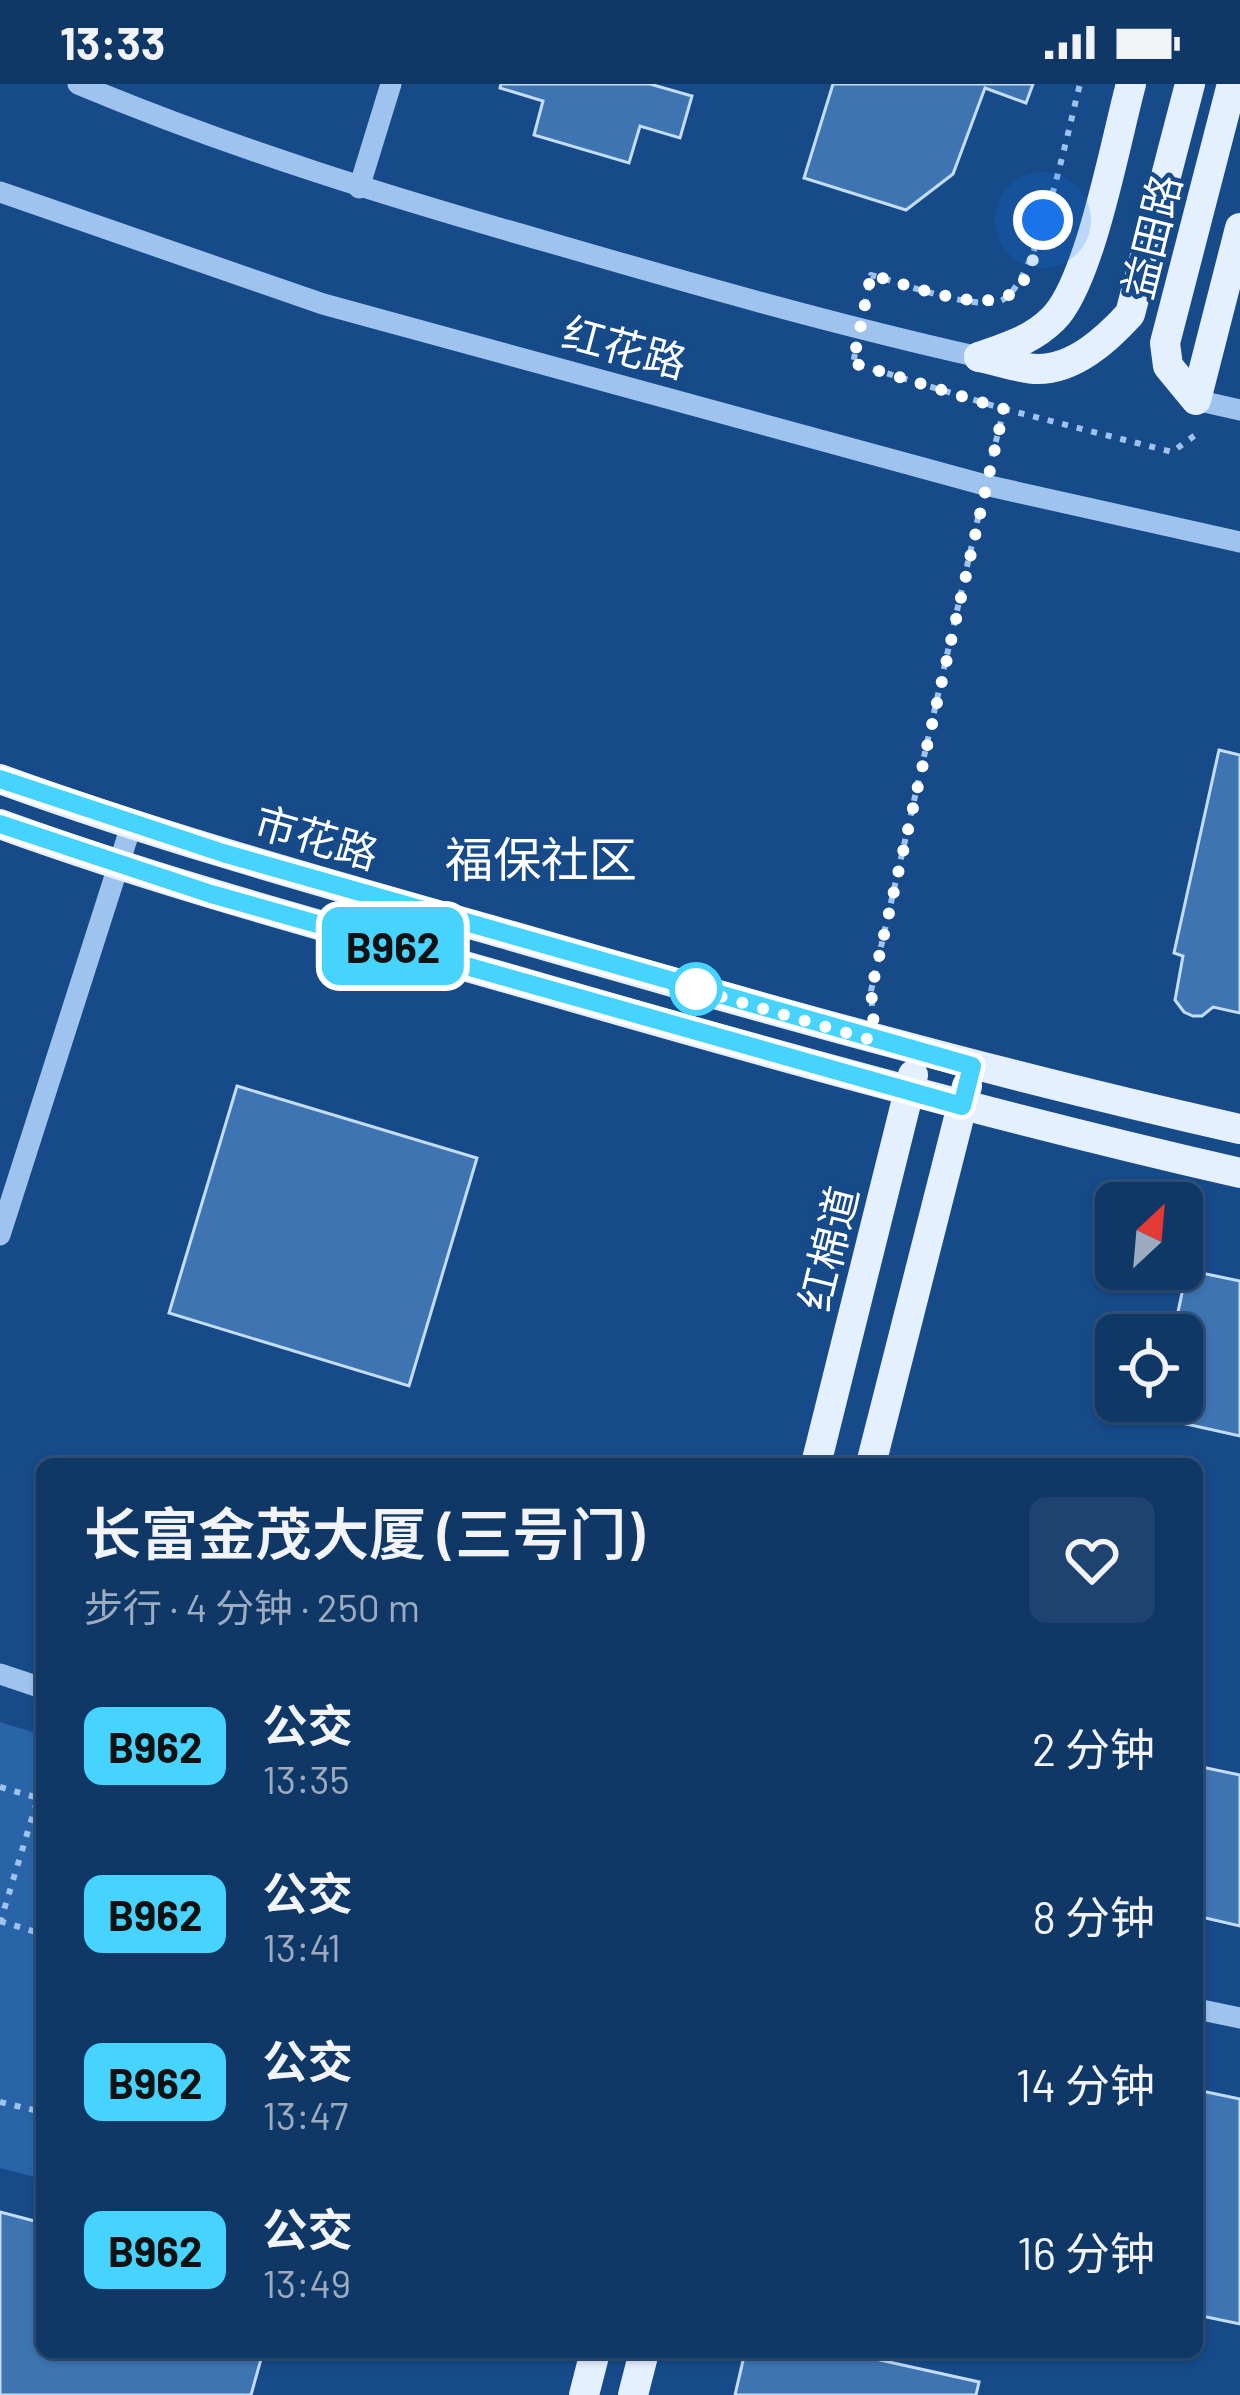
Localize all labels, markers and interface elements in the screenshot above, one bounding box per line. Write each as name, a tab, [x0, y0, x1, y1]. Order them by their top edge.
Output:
text: 13:33	[60, 15, 165, 69]
street label: 益田路	[1110, 169, 1190, 303]
your location	[1013, 190, 1073, 250]
street label: 红花路	[558, 306, 692, 386]
street label: 市花路	[250, 795, 384, 877]
district label: 福保社区	[445, 829, 637, 887]
line badge: B962	[309, 907, 477, 985]
text: B962	[346, 921, 440, 971]
unlabelled marker	[671, 964, 721, 1014]
street label: 红棉道	[787, 1181, 867, 1315]
north arrow	[1095, 1182, 1203, 1290]
map controls	[1095, 1182, 1203, 1422]
button: locate	[1095, 1314, 1203, 1422]
button: heart	[1029, 1497, 1155, 1623]
text: 长富金茂大厦 (三号门)	[84, 1498, 644, 1566]
text: 步行 · 4 分钟 · 250 m	[84, 1583, 420, 1630]
text: 公交	[262, 1697, 352, 1751]
text: B962	[108, 1721, 202, 1771]
text: 2 分钟	[1032, 1721, 1155, 1775]
text: 13:35	[262, 1755, 350, 1802]
text: 公交	[262, 1865, 352, 1919]
text: B962	[108, 1889, 202, 1939]
text: 8 分钟	[1033, 1889, 1155, 1943]
text: 13:41	[262, 1923, 341, 1970]
text: 公交	[262, 2033, 352, 2087]
text: B962	[108, 2057, 202, 2107]
text: 14 分钟	[1015, 2057, 1155, 2111]
text: 13:47	[262, 2091, 348, 2138]
text: 公交	[262, 2201, 352, 2255]
text: B962	[108, 2225, 202, 2275]
text: 16 分钟	[1017, 2225, 1155, 2279]
text: 13:49	[262, 2259, 351, 2306]

